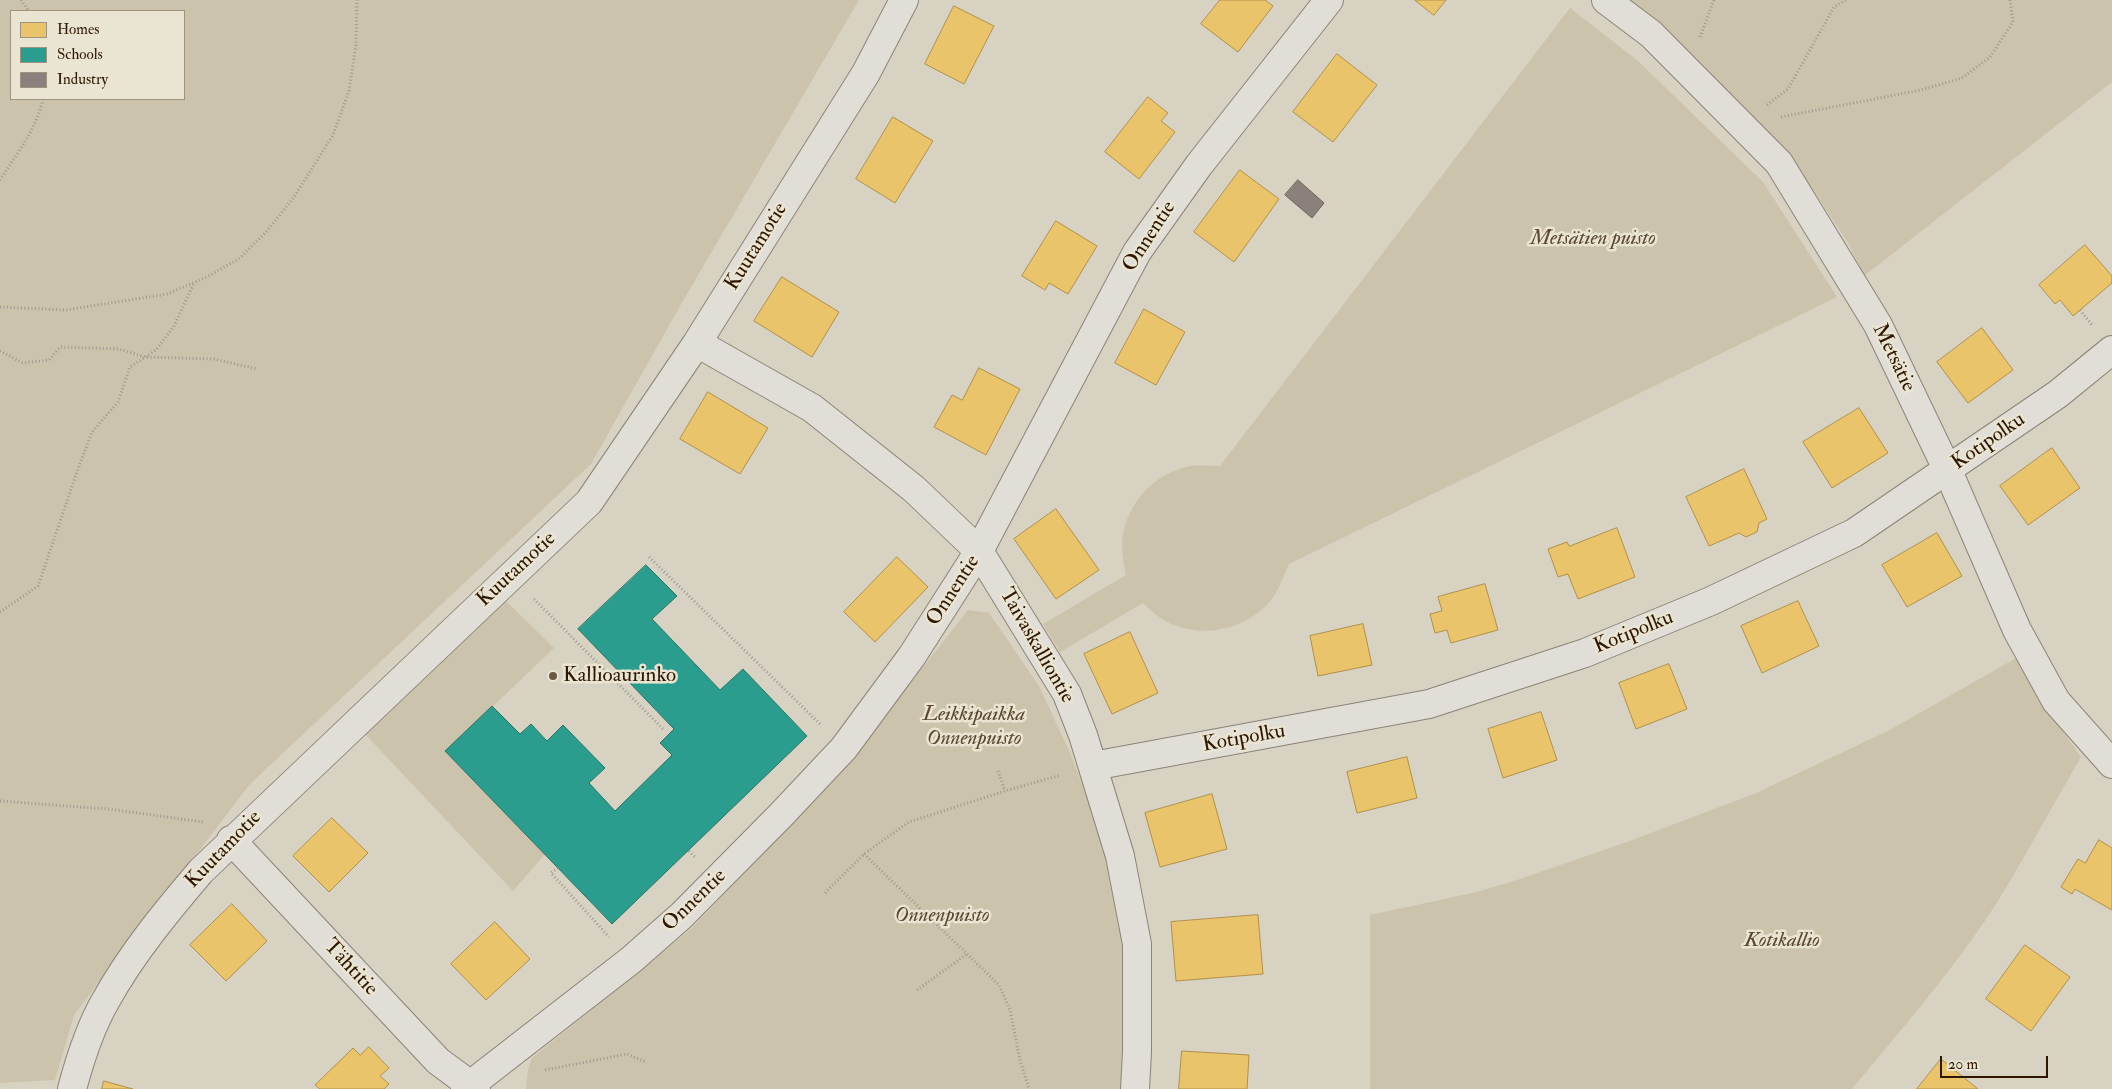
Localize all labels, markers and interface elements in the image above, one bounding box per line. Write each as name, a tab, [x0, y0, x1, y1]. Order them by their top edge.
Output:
legend	[10, 10, 185, 100]
text: Homes	[57, 20, 99, 39]
text: Schools	[57, 45, 103, 64]
text: Industry	[57, 70, 108, 89]
street label: Onnentie	[1118, 197, 1182, 277]
street label: Kuutamotie	[720, 198, 794, 296]
park label: Metsätien puisto	[1530, 226, 1656, 252]
street label: Metsätie	[1866, 320, 1920, 396]
street label: Kotipolku	[1948, 408, 2030, 476]
street label: Kuutamotie	[472, 527, 562, 613]
street label: Onnentie	[922, 551, 986, 631]
street label: Taivaskalliontie	[993, 584, 1079, 708]
street label: Kotipolku	[1591, 606, 1677, 660]
place label: Kallioaurinko	[563, 663, 676, 689]
marker: Kallioaurinko	[547, 670, 559, 682]
park label: Leikkipaikka Onnenpuisto	[923, 702, 1025, 752]
street label: Kotipolku	[1201, 719, 1287, 759]
street label: Kuutamotie	[181, 806, 267, 894]
street label: Onnentie	[658, 864, 732, 938]
park label: Onnenpuisto	[894, 903, 990, 929]
park label: Kotikallio	[1744, 928, 1820, 954]
street label: Tähtitie	[317, 934, 383, 1002]
scale bar	[1942, 1046, 2050, 1078]
text: 20 m	[1948, 1055, 1978, 1074]

